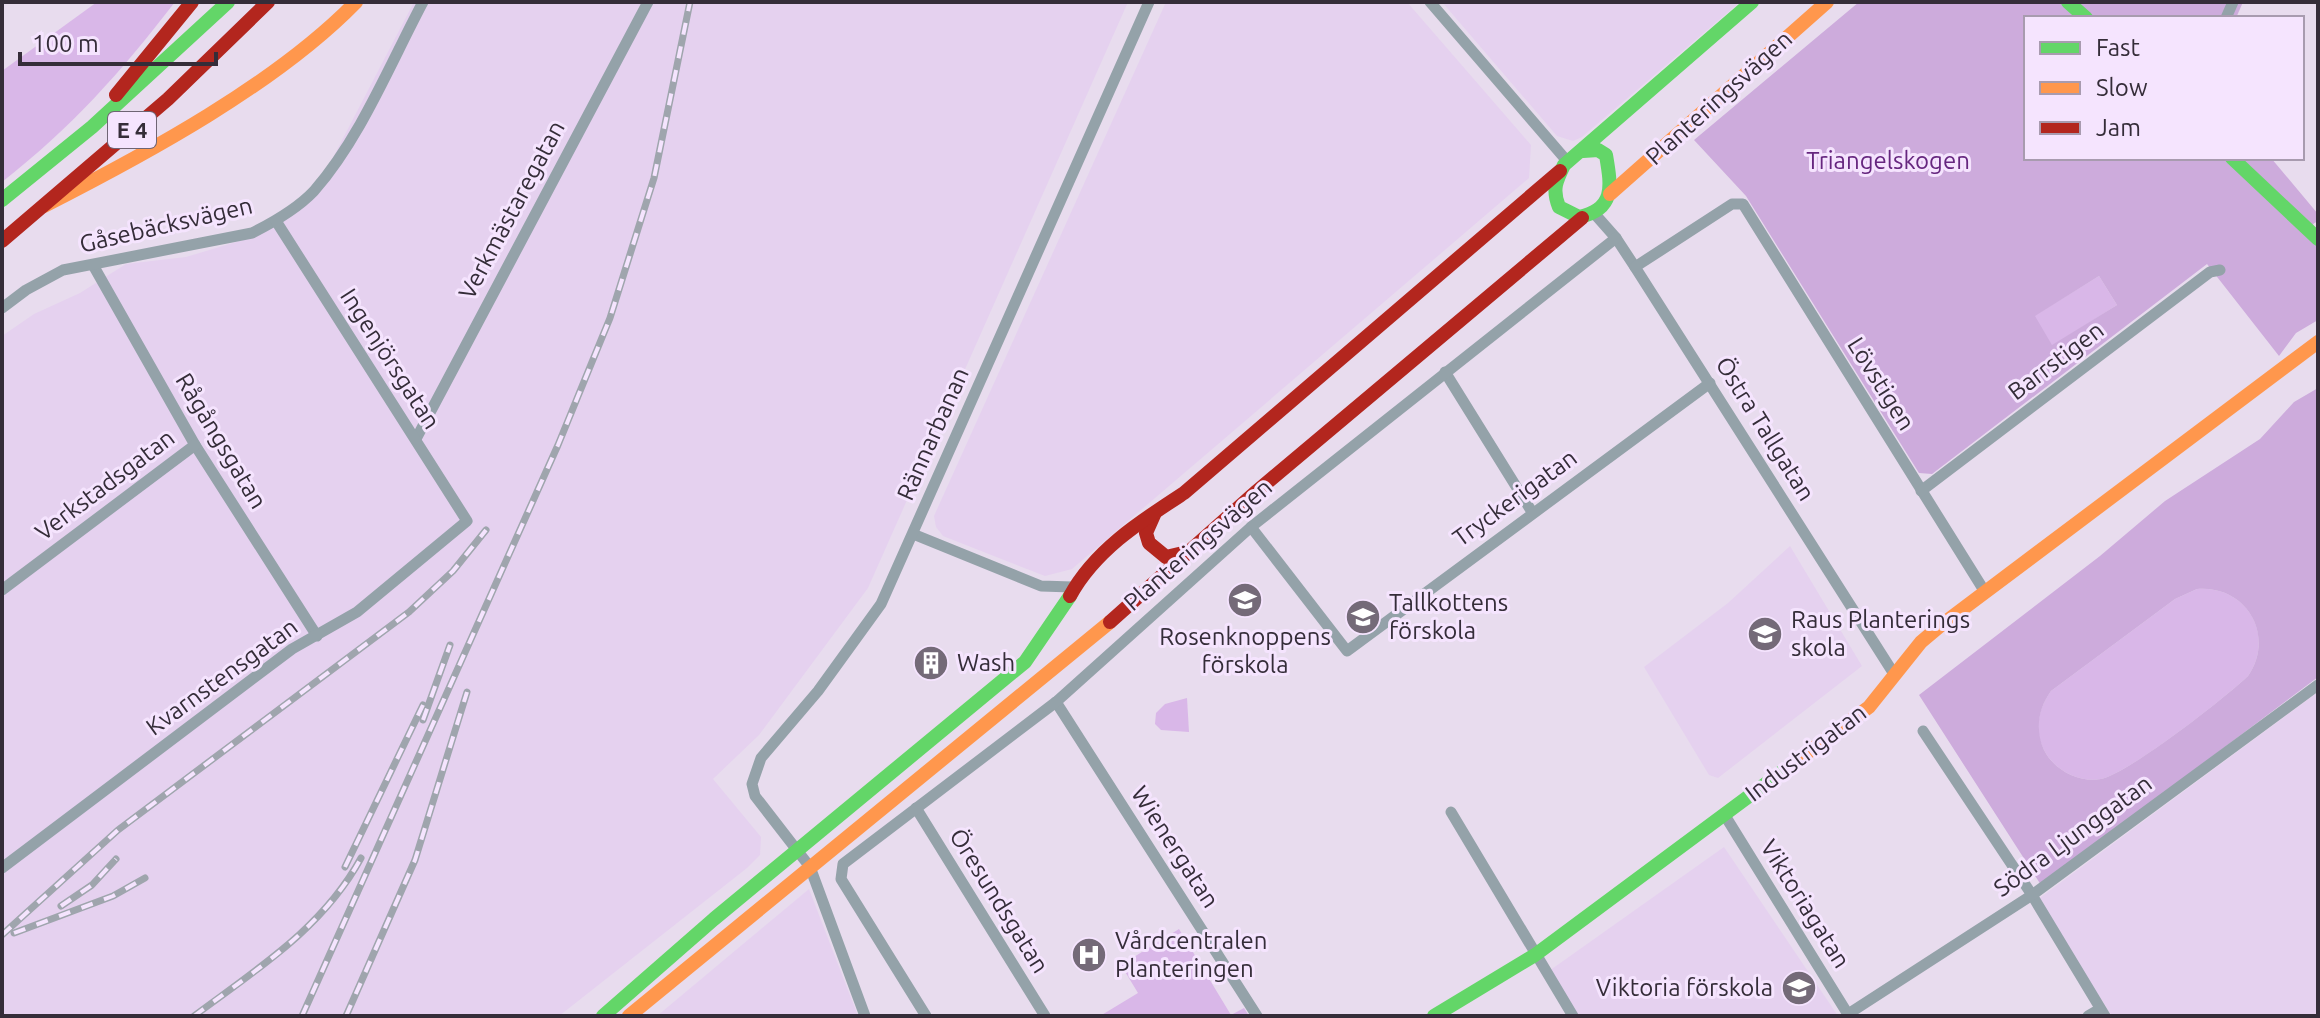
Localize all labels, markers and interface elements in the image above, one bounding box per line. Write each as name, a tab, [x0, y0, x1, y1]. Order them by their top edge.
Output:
scale bar	[20, 16, 216, 66]
legend	[2024, 16, 2304, 160]
street label: Planteringsvägen	[1640, 25, 1797, 170]
text: 100 m	[32, 30, 99, 57]
text: Fast	[2096, 34, 2140, 61]
text: Slow	[2096, 74, 2148, 101]
road number: E 4	[108, 112, 156, 148]
text: Jam	[2096, 114, 2141, 141]
street label: Verkmästaregatan	[453, 116, 570, 303]
park label: Triangelskogen	[1806, 147, 1970, 174]
street label: Gåsebäcksvägen	[77, 191, 255, 258]
street label: Ingenjörsgatan	[335, 284, 446, 434]
street label: Barrstigen	[2003, 316, 2109, 405]
street label: Lövstigen	[1842, 332, 1921, 435]
street label: Östra Tallgatan	[1710, 352, 1820, 506]
street label: Rännarbanan	[891, 363, 974, 504]
street label: Rågångsgatan	[170, 368, 272, 513]
street label: Verkstadsgatan	[30, 424, 180, 546]
street label: Tryckerigatan	[1448, 444, 1582, 552]
street label: Planteringsvägen	[1118, 473, 1277, 616]
school or university icon: Rosenknoppens förskola	[1226, 581, 1264, 619]
place label: Tallkottens förskola	[1389, 589, 1508, 644]
school or university icon: Tallkottens förskola	[1344, 598, 1382, 636]
place label: Raus Planterings skola	[1791, 606, 1970, 661]
street label: Kvarnstensgatan	[141, 613, 302, 740]
school or university icon: Raus Planterings skola	[1746, 615, 1784, 653]
place label: Rosenknoppens förskola	[1159, 623, 1331, 678]
building icon: Wash	[912, 644, 950, 682]
place label: Wash	[957, 649, 1015, 676]
street label: Industrigatan	[1740, 699, 1871, 807]
street label: Södra Ljunggatan	[1989, 769, 2157, 902]
street label: Wienergatan	[1126, 781, 1225, 913]
street label: Öresundsgatan	[944, 824, 1055, 978]
street label: Viktoriagatan	[1755, 835, 1856, 973]
place label: Vårdcentralen Planteringen	[1115, 927, 1267, 982]
hospital icon: Vårdcentralen Planteringen	[1070, 936, 1108, 974]
school or university icon: Viktoria förskola	[1780, 969, 1818, 1007]
place label: Viktoria förskola	[1596, 974, 1773, 1001]

